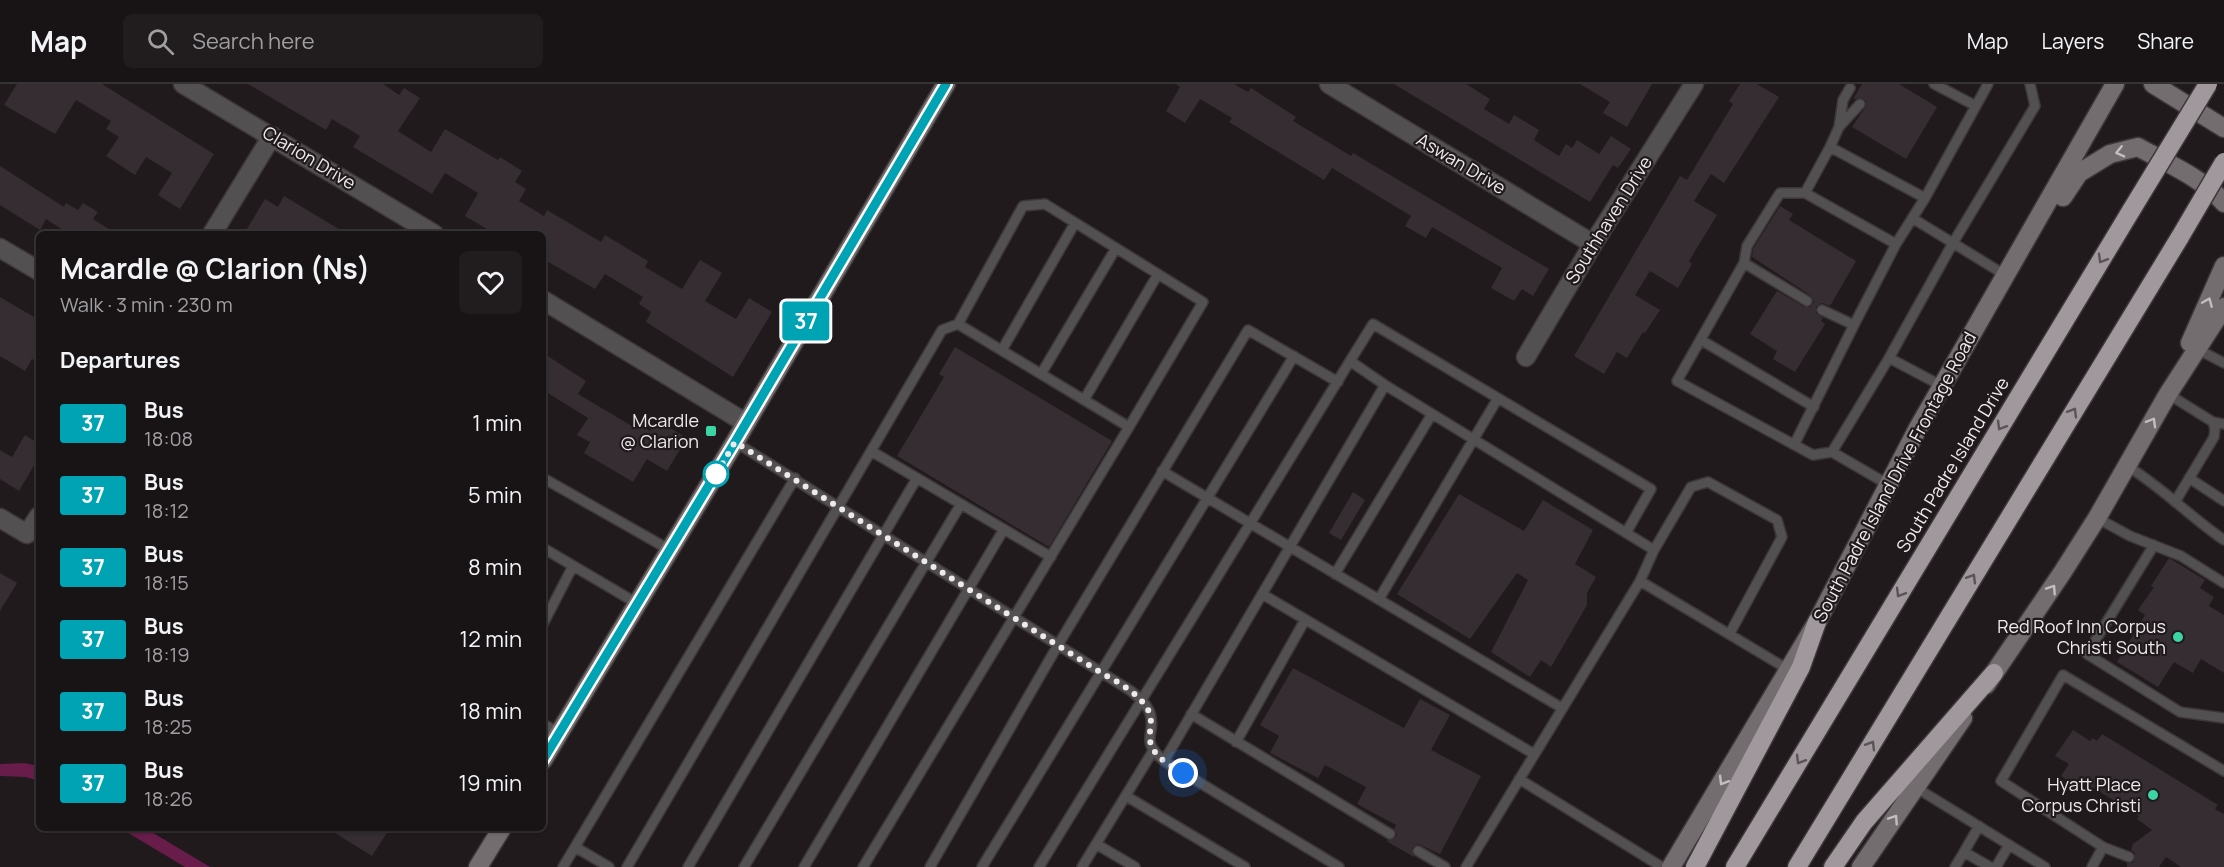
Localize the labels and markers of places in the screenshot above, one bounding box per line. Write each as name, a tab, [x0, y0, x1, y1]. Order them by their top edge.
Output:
place label: Mcardle @ Clarion	[620, 408, 699, 453]
marker: Mcardle @ Clarion	[704, 424, 718, 438]
unlabelled marker	[703, 461, 729, 487]
place label: Red Roof Inn Corpus Christi South	[1997, 614, 2166, 659]
marker: Red Roof Inn Corpus Christi South	[2171, 630, 2185, 644]
place label: Hyatt Place Corpus Christi	[2021, 772, 2141, 817]
marker: Hyatt Place Corpus Christi	[2146, 788, 2160, 802]

